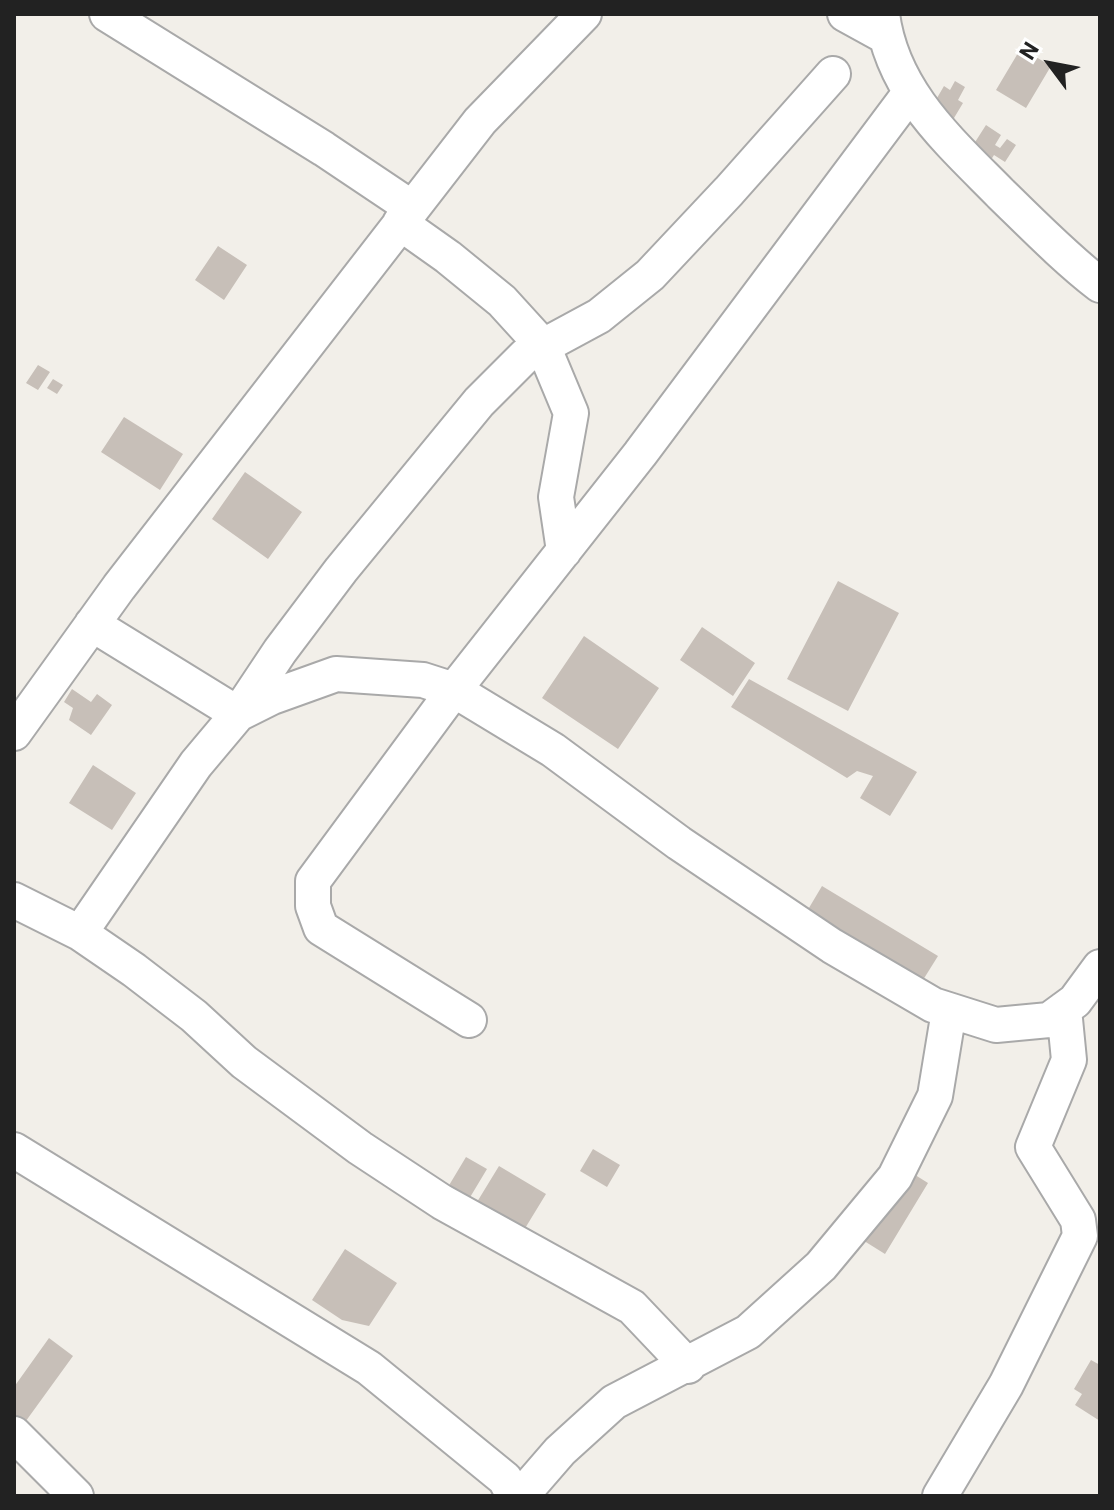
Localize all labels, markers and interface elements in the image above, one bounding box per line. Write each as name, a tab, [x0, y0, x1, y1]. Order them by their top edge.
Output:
north arrow	[1010, 24, 1090, 104]
text: N	[1015, 38, 1044, 64]

